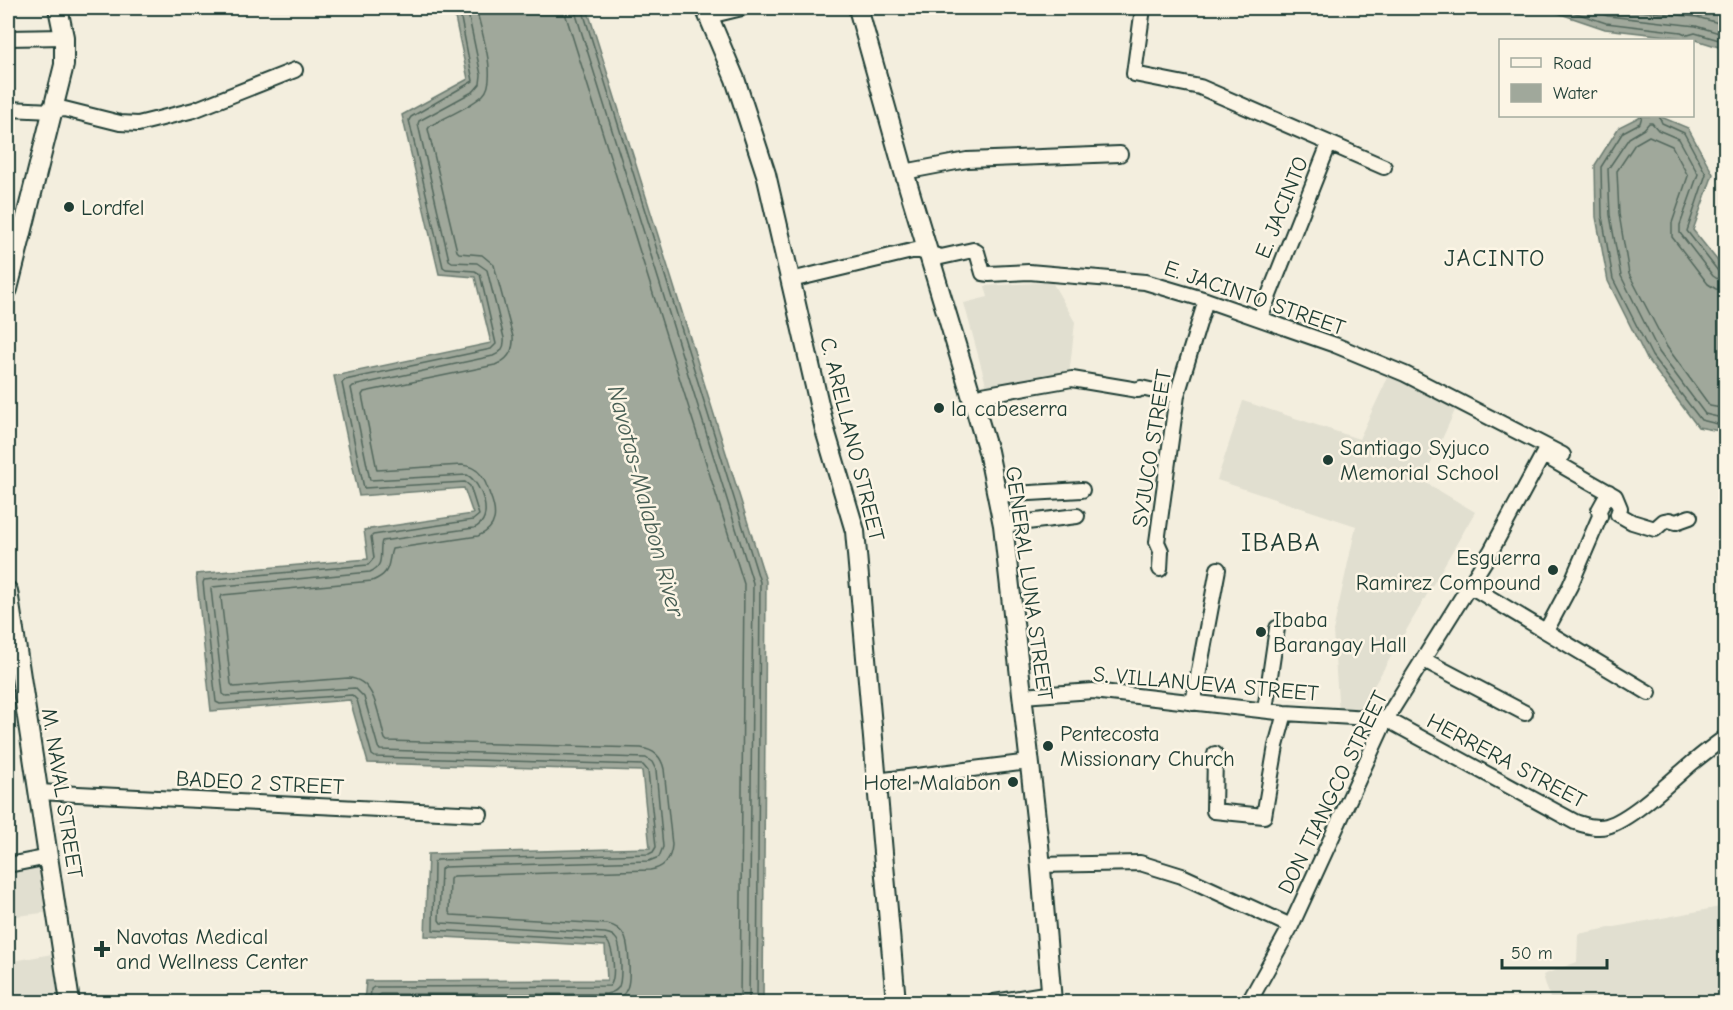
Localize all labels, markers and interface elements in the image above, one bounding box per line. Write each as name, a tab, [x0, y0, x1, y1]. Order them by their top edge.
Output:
legend	[1499, 39, 1694, 117]
text: Road	[1553, 53, 1592, 74]
text: Water	[1553, 83, 1598, 104]
street label: E. JACINTO	[1250, 153, 1314, 262]
place label: Lordfel	[81, 195, 145, 221]
marker: Lordfel	[62, 200, 76, 214]
district label: JACINTO	[1444, 244, 1546, 272]
street label: E. JACINTO STREET	[1161, 255, 1349, 341]
street label: C. ARELLANO STREET	[814, 335, 890, 544]
street label: SYJUCO STREET	[1127, 367, 1177, 529]
water label: Navotas-Malabon River	[602, 382, 691, 621]
place label: la cabeserra	[951, 396, 1068, 422]
marker: la cabeserra	[932, 401, 946, 415]
place label: Santiago Syjuco Memorial School	[1340, 435, 1499, 486]
marker: Santiago Syjuco Memorial School	[1321, 453, 1335, 467]
street label: GENERAL LUNA STREET	[1000, 465, 1058, 702]
district label: IBABA	[1241, 528, 1321, 558]
place label: Esguerra Ramirez Compound	[1356, 545, 1541, 596]
marker: Esguerra Ramirez Compound	[1546, 563, 1560, 577]
place label: Ibaba Barangay Hall	[1273, 607, 1407, 658]
marker: Ibaba Barangay Hall	[1254, 625, 1268, 639]
street label: S. VILLANUEVA STREET	[1092, 661, 1320, 707]
street label: DON TIANGCO STREET	[1272, 686, 1394, 898]
street label: M. NAVAL STREET	[36, 706, 88, 881]
street label: HERRERA STREET	[1422, 708, 1591, 814]
place label: Pentecosta Missionary Church	[1060, 721, 1235, 772]
marker: Pentecosta Missionary Church	[1041, 739, 1055, 753]
street label: BADEO 2 STREET	[175, 766, 345, 800]
place label: Hotel Malabon	[863, 770, 1001, 796]
marker: Hotel Malabon	[1006, 775, 1020, 789]
place label: Navotas Medical and Wellness Center	[116, 924, 308, 975]
scale bar	[1502, 932, 1607, 970]
marker: Navotas Medical and Wellness Center	[93, 940, 111, 958]
text: 50 m	[1511, 943, 1553, 964]

